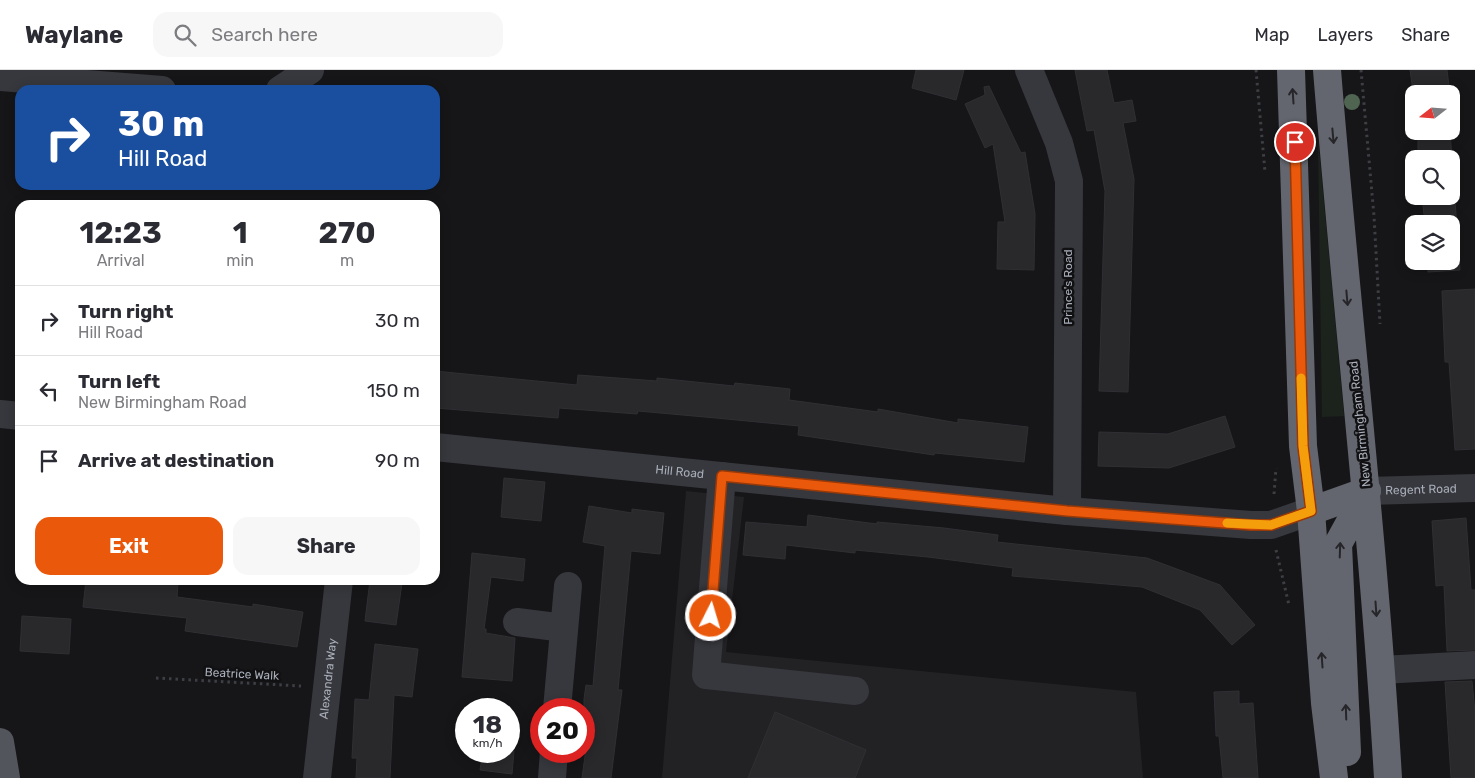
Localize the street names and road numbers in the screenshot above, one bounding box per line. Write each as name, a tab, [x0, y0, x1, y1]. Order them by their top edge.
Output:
street label: Prince's Road	[1061, 249, 1075, 325]
street label: New Birmingham Road	[1346, 360, 1374, 488]
street label: Hill Road	[655, 462, 705, 481]
street label: Regent Road	[1385, 482, 1457, 497]
street label: Alexandra Way	[317, 637, 340, 720]
street label: Beatrice Walk	[204, 665, 280, 683]

